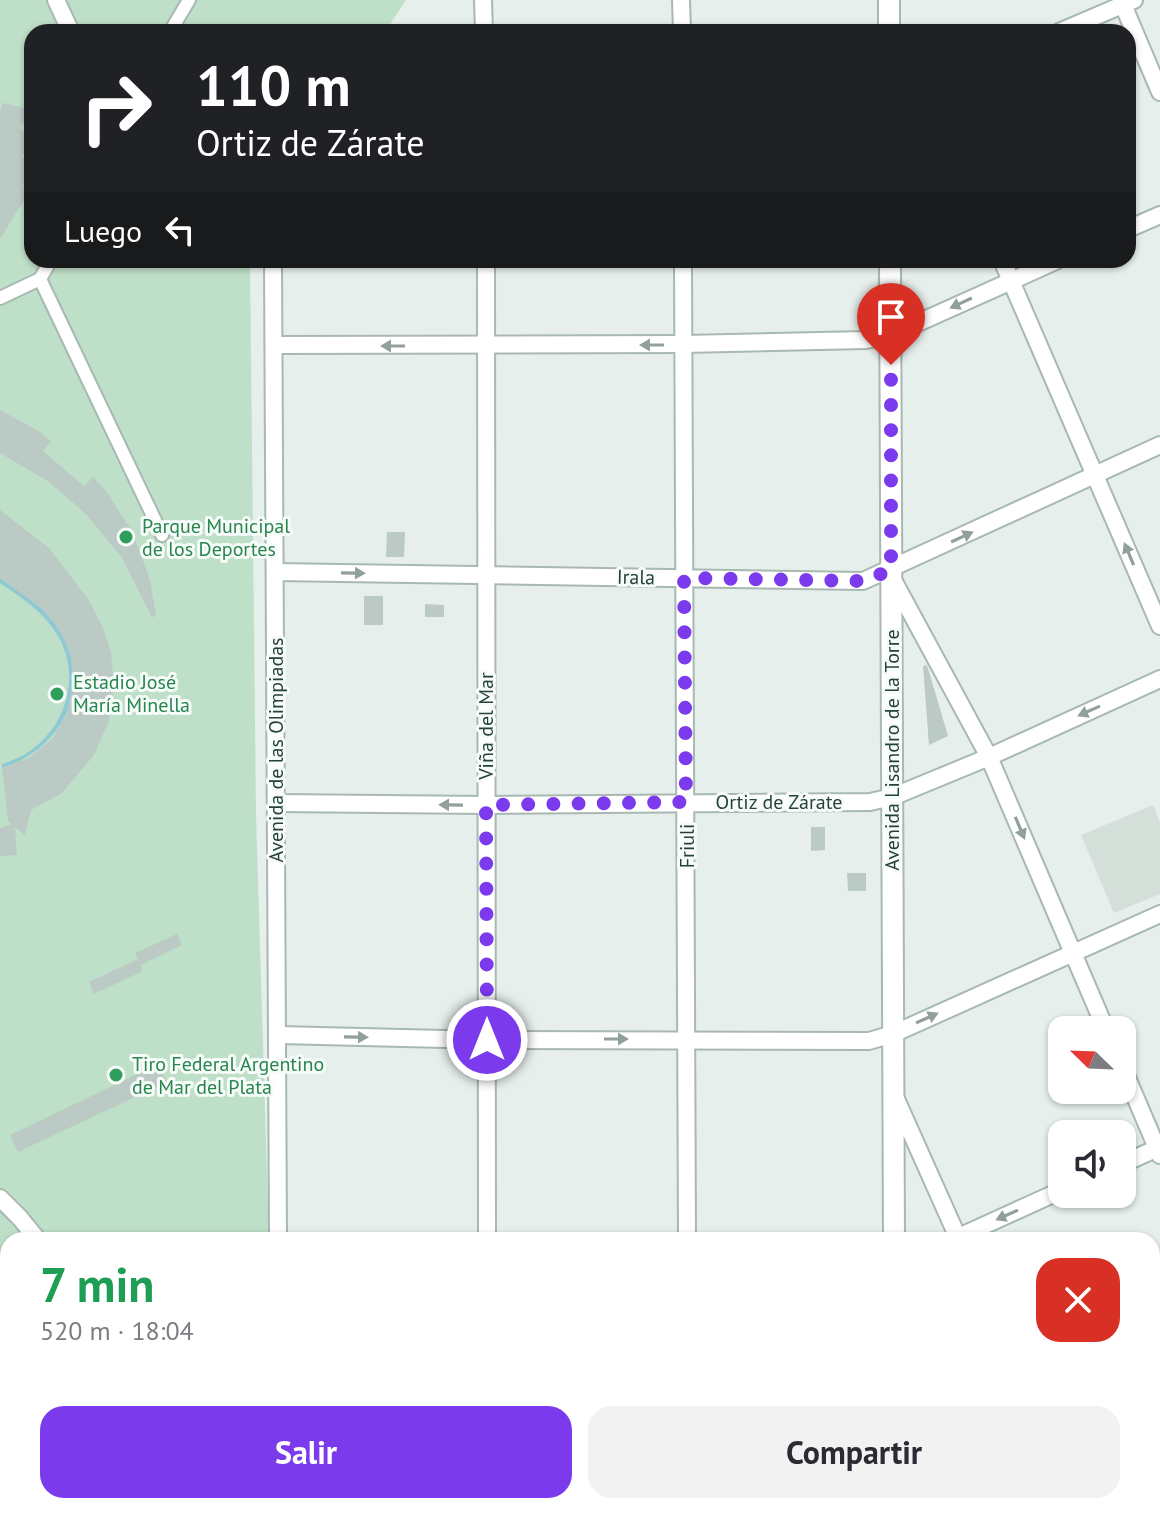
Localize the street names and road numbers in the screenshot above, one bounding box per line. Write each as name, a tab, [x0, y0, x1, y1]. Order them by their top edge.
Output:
street label: Irala	[617, 564, 655, 590]
street label: Avenida Lisandro de la Torre	[879, 629, 905, 871]
street label: Avenida de las Olimpiadas	[263, 638, 289, 863]
street label: Viña del Mar	[473, 672, 499, 781]
street label: Ortiz de Zárate	[716, 789, 842, 815]
street label: Friuli	[674, 824, 700, 868]

